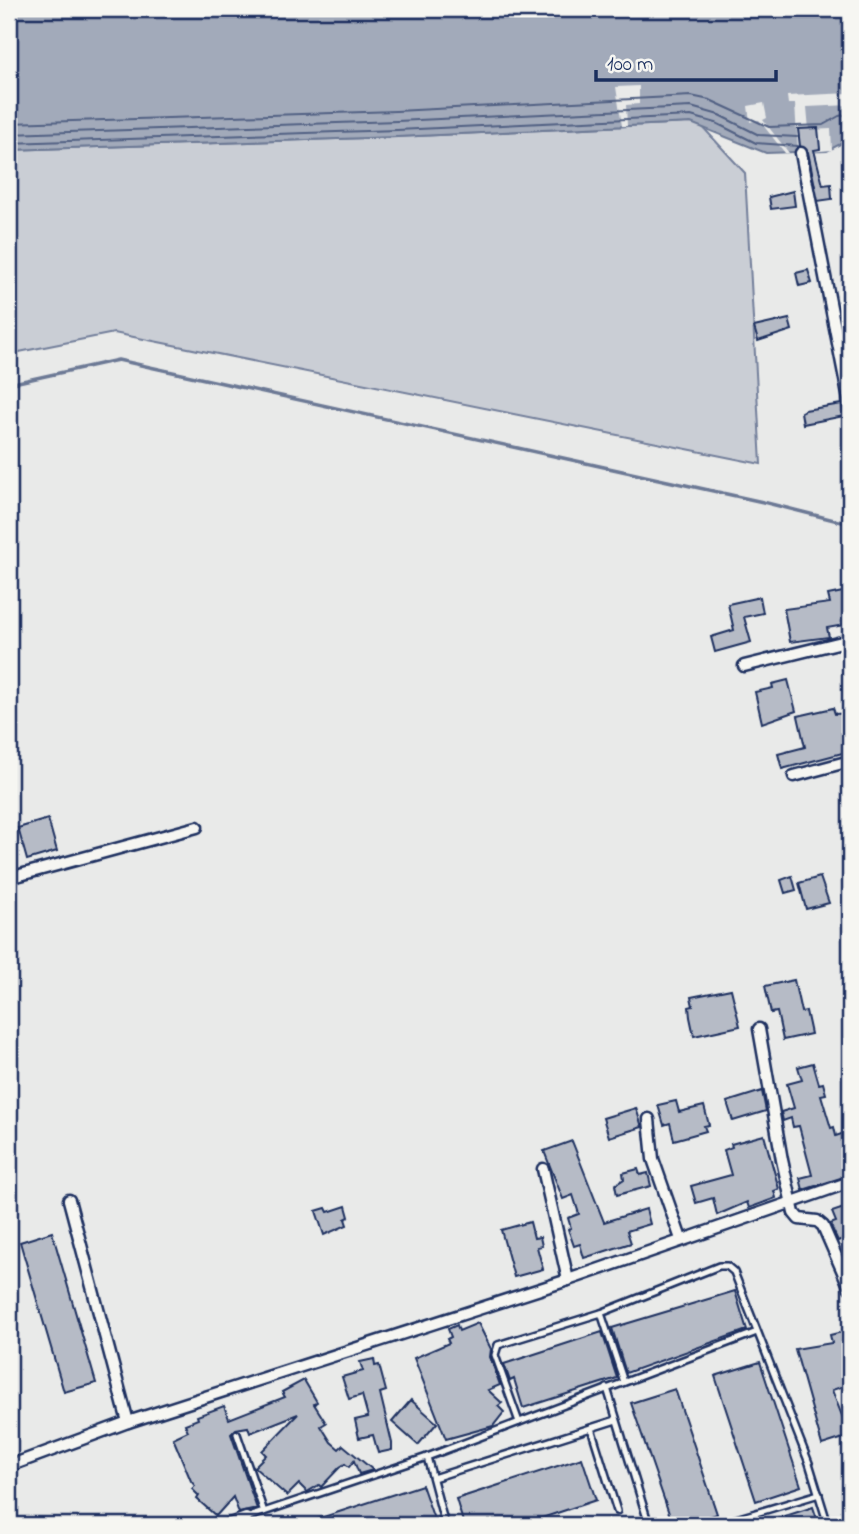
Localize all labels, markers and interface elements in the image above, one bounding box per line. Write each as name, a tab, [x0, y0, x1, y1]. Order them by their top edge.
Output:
scale bar	[596, 38, 777, 82]
text: 100 m	[607, 50, 653, 80]

